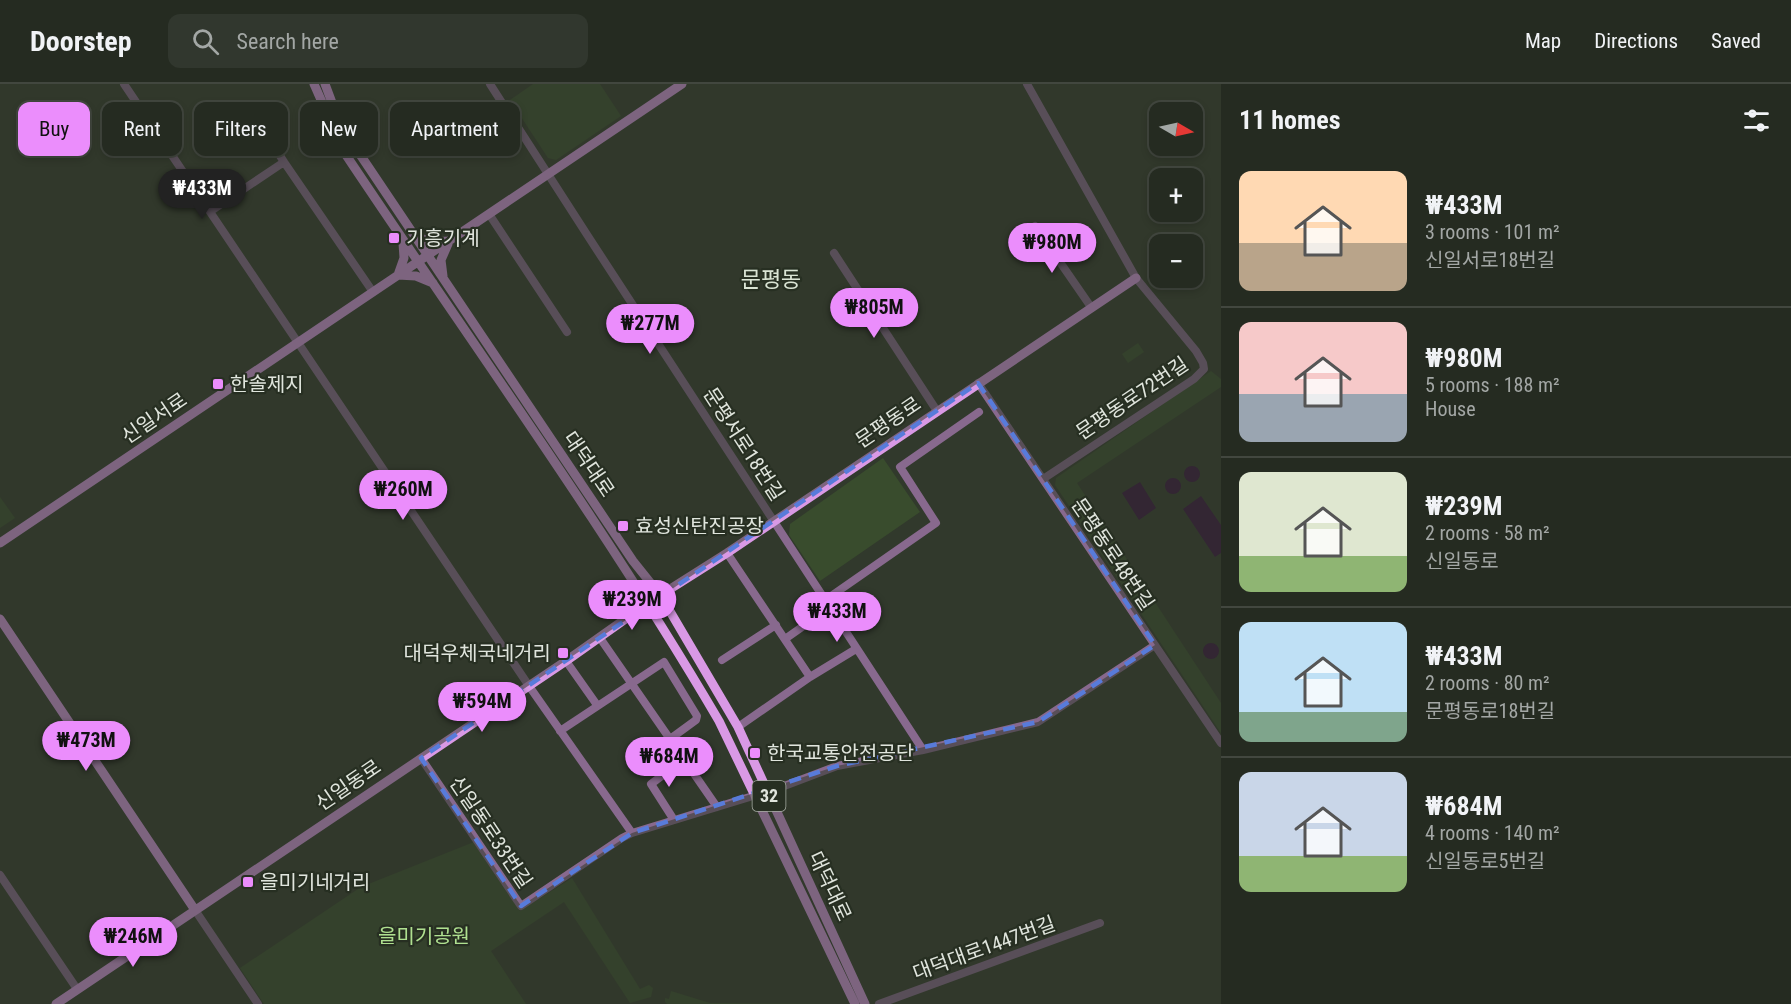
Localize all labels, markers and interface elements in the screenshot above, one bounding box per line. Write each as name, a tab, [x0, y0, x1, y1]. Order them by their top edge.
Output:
search box	[168, 14, 588, 68]
text: Doorstep	[30, 25, 132, 58]
icon: search	[189, 25, 222, 58]
text: Search here	[237, 29, 339, 54]
text: Map	[1525, 29, 1561, 53]
text: Directions	[1594, 29, 1678, 53]
text: Saved	[1711, 29, 1761, 53]
chip: Buy	[18, 102, 90, 156]
chip: Rent	[102, 102, 182, 156]
chip: Filters	[194, 102, 288, 156]
chip: New	[300, 102, 378, 156]
chip: Apartment	[390, 102, 520, 156]
north arrow	[1149, 102, 1203, 156]
map controls	[1149, 102, 1203, 288]
icon: filters	[1740, 104, 1773, 137]
text: 11 homes	[1239, 105, 1341, 135]
button: +	[1149, 168, 1203, 222]
pin: ₩433M	[160, 169, 244, 220]
text: ₩433M	[172, 176, 232, 200]
text: ₩433M	[1425, 190, 1502, 220]
icon: home	[1287, 195, 1359, 267]
text: 3 rooms · 101 m²	[1425, 220, 1560, 244]
pin: ₩980M	[1010, 223, 1094, 274]
place label: 기흥기계	[406, 226, 480, 250]
text: ₩980M	[1022, 230, 1082, 254]
marker: 기흥기계	[387, 231, 401, 245]
button: −	[1149, 234, 1203, 288]
text: 신일서로18번길	[1425, 248, 1555, 272]
district label: 문평동	[741, 267, 801, 292]
pin: ₩805M	[832, 288, 916, 339]
text: ₩805M	[844, 295, 904, 319]
pin: ₩277M	[608, 304, 692, 355]
text: ₩277M	[620, 311, 680, 335]
text: ₩980M	[1425, 343, 1502, 373]
icon: home	[1287, 346, 1359, 418]
street label: 문평동로72번길	[1071, 352, 1193, 444]
place label: 한솔제지	[230, 372, 304, 396]
text: 5 rooms · 188 m²	[1425, 373, 1560, 397]
marker: 한솔제지	[211, 377, 225, 391]
street label: 문평서로18번길	[698, 383, 790, 505]
street label: 신일서로	[117, 387, 191, 449]
street label: 문평동로	[851, 391, 925, 453]
text: House	[1425, 397, 1476, 421]
street label: 대덕대로	[558, 427, 620, 501]
pin: ₩260M	[361, 470, 445, 521]
text: ₩260M	[373, 477, 433, 501]
text: ₩239M	[1425, 491, 1502, 521]
street label: 문평동로48번길	[1067, 493, 1159, 615]
icon: home	[1287, 496, 1359, 568]
place label: 효성신탄진공장	[635, 514, 764, 538]
marker: 효성신탄진공장	[616, 519, 630, 533]
text: 2 rooms · 58 m²	[1425, 521, 1550, 545]
text: 신일동로	[1425, 549, 1499, 573]
pin: ₩239M	[590, 580, 674, 631]
text: ₩239M	[602, 587, 662, 611]
pin: ₩433M	[795, 592, 879, 643]
text: ₩433M	[807, 599, 867, 623]
place label: 대덕우체국네거리	[404, 641, 551, 665]
text: ₩433M	[1425, 641, 1502, 671]
marker: 대덕우체국네거리	[556, 646, 570, 660]
icon: home	[1287, 646, 1359, 718]
text: 2 rooms · 80 m²	[1425, 671, 1550, 695]
pin: ₩594M	[440, 682, 524, 733]
text: ₩594M	[452, 689, 512, 713]
text: 문평동로18번길	[1425, 699, 1555, 723]
pin: ₩473M	[44, 721, 128, 772]
text: ₩473M	[56, 728, 116, 752]
pin: ₩684M	[627, 737, 711, 788]
place label: 한국교통안전공단	[767, 741, 914, 765]
text: ₩684M	[639, 744, 699, 768]
marker: 한국교통안전공단	[748, 746, 762, 760]
street label: 신일동로	[311, 754, 385, 816]
street label: 신일동로33번길	[445, 771, 537, 893]
road number: 32	[752, 781, 786, 811]
text: ₩684M	[1425, 791, 1502, 821]
icon: home	[1287, 796, 1359, 868]
text: 4 rooms · 140 m²	[1425, 821, 1560, 845]
street label: 대덕대로	[804, 848, 856, 924]
text: 신일동로5번길	[1425, 849, 1545, 873]
place label: 을미기네거리	[260, 870, 370, 894]
marker: 을미기네거리	[241, 875, 255, 889]
street label: 대덕대로1447번길	[909, 911, 1059, 985]
pin: ₩246M	[91, 917, 175, 968]
text: ₩246M	[103, 924, 163, 948]
park label: 을미기공원	[378, 924, 470, 948]

